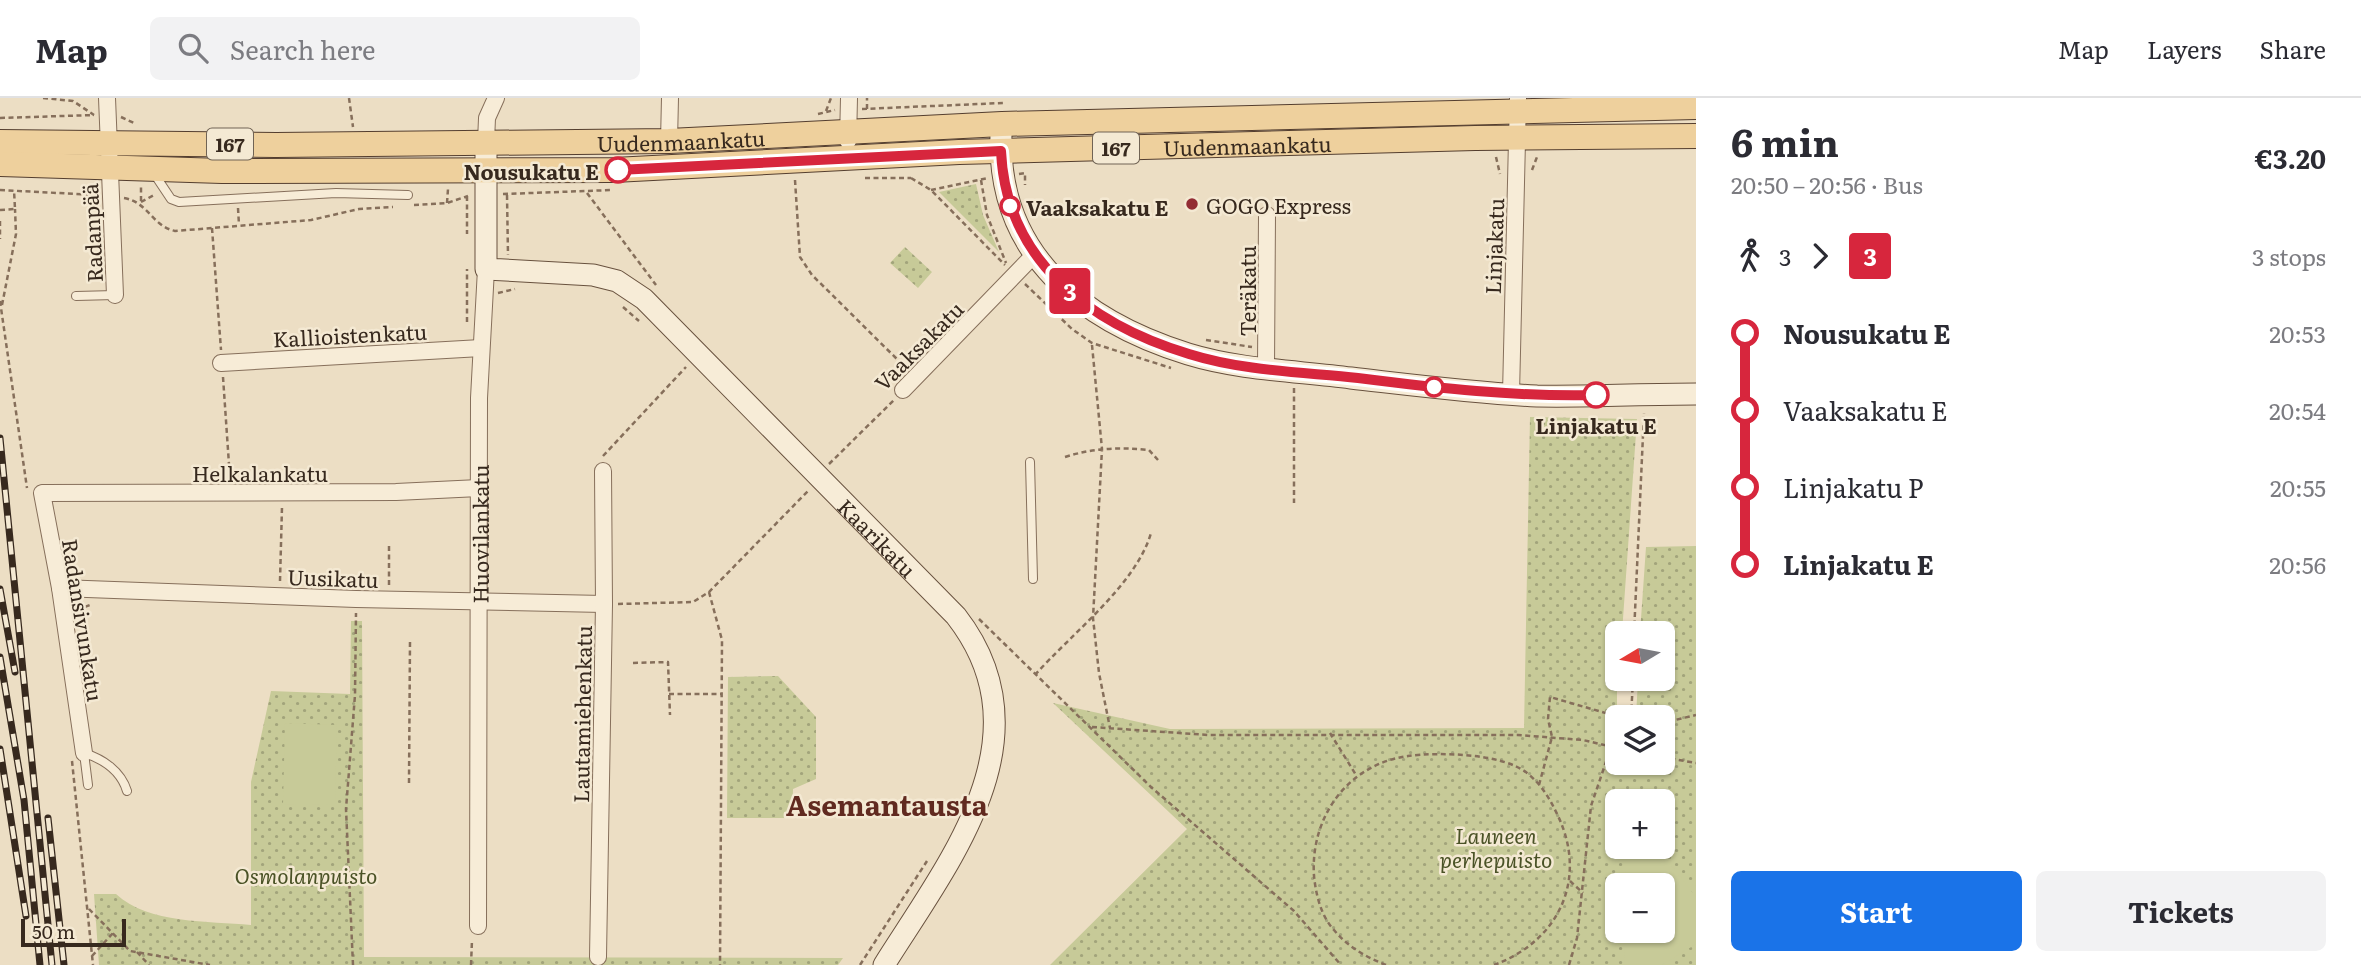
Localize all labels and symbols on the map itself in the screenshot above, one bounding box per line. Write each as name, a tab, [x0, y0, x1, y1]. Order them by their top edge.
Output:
street label: Uudenmaankatu	[597, 121, 766, 157]
street label: Uudenmaankatu	[1163, 126, 1332, 162]
road number: 167	[207, 128, 253, 159]
road number: 167	[1093, 132, 1139, 164]
place label: Nousukatu E	[464, 155, 599, 186]
marker: Nousukatu E	[605, 157, 631, 183]
street label: Radanpää	[73, 182, 109, 283]
place label: GOGO Express	[1206, 189, 1351, 220]
place label: Vaaksakatu E	[1026, 191, 1168, 222]
marker: Vaaksakatu E	[1000, 196, 1020, 216]
marker: GOGO Express	[1184, 196, 1200, 212]
street label: Linjakatu	[1476, 197, 1510, 295]
street label: Teräkatu	[1231, 245, 1262, 337]
line badge: 3	[1047, 268, 1093, 314]
street label: Vaaksakatu	[866, 293, 970, 397]
street label: Kallioistenkatu	[272, 314, 428, 354]
unlabelled marker	[1424, 377, 1444, 397]
marker: Linjakatu E	[1583, 382, 1609, 408]
place label: Linjakatu E	[1535, 409, 1657, 440]
street label: Helkalankatu	[192, 457, 328, 488]
street label: Huovilankatu	[463, 464, 494, 604]
street label: Kaarikatu	[832, 490, 924, 583]
street label: Radansivunkatu	[56, 536, 112, 704]
street label: Uusikatu	[287, 560, 379, 594]
north arrow	[1605, 621, 1675, 691]
street label: Lautamiehenkatu	[564, 625, 598, 803]
district label: Asemantausta	[786, 783, 989, 825]
park label: Launeen perhepuisto	[1440, 819, 1552, 874]
park label: Osmolanpuisto	[235, 859, 377, 890]
scale bar	[21, 916, 126, 948]

